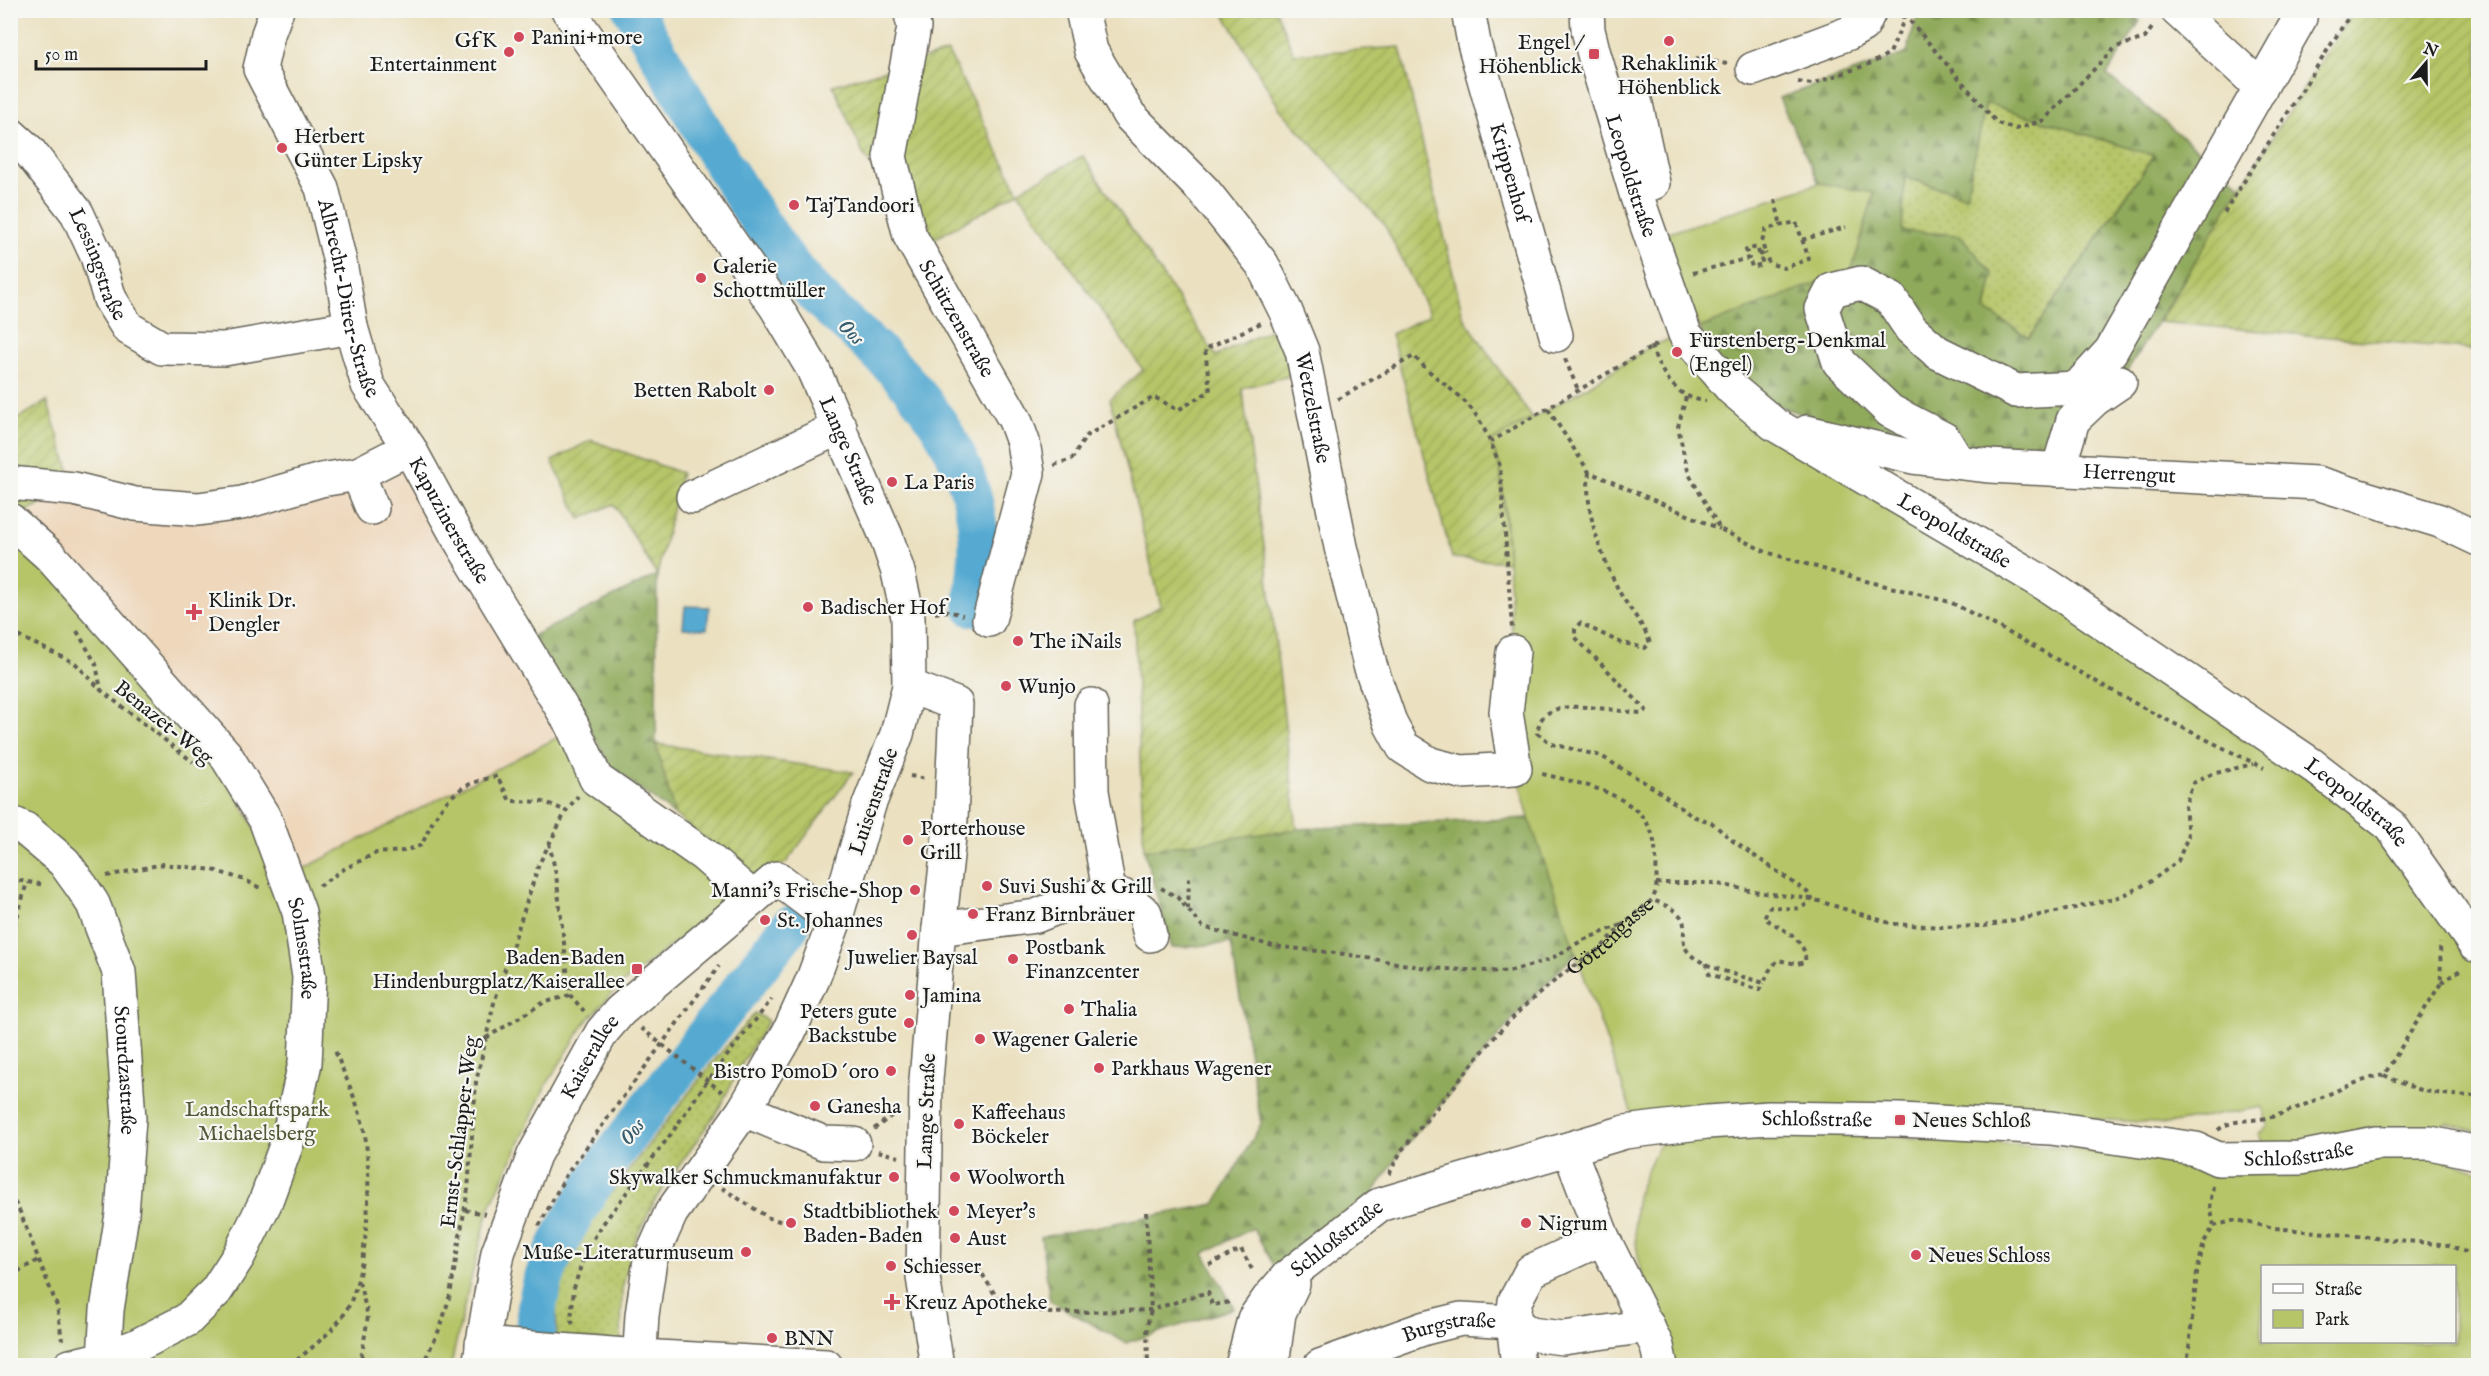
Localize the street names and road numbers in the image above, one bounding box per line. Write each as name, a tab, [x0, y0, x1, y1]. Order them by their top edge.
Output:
street label: Leopoldstraße	[1598, 111, 1662, 242]
street label: Krippenhof	[1482, 120, 1537, 229]
street label: Albrecht-Dürer-Straße	[310, 195, 385, 404]
street label: Lessingstraße	[61, 204, 132, 326]
street label: Schützenstraße	[911, 255, 1000, 383]
street label: Wetzelstraße	[1288, 350, 1336, 466]
street label: Lange Straße	[812, 393, 883, 510]
street label: Kapuzinerstraße	[401, 452, 495, 590]
street label: Herrengut	[2082, 459, 2177, 491]
street label: Leopoldstraße	[1892, 488, 2016, 576]
street label: Benazet-Weg	[108, 675, 219, 772]
street label: Luisenstraße	[844, 744, 905, 859]
street label: Leopoldstraße	[2299, 752, 2414, 853]
street label: Göttengasse	[1561, 892, 1660, 983]
street label: Solmsstraße	[280, 894, 321, 1000]
street label: Stourdzastraße	[106, 1005, 141, 1136]
street label: Kaiserallee	[555, 1009, 626, 1105]
street label: Ernst-Schlapper-Weg	[435, 1034, 486, 1230]
street label: Lange Straße	[912, 1052, 943, 1170]
street label: Schloßstraße	[1761, 1106, 1873, 1135]
street label: Schloßstraße	[2243, 1136, 2357, 1174]
street label: Schloßstraße	[1286, 1194, 1390, 1284]
street label: Burgstraße	[1399, 1307, 1497, 1350]

